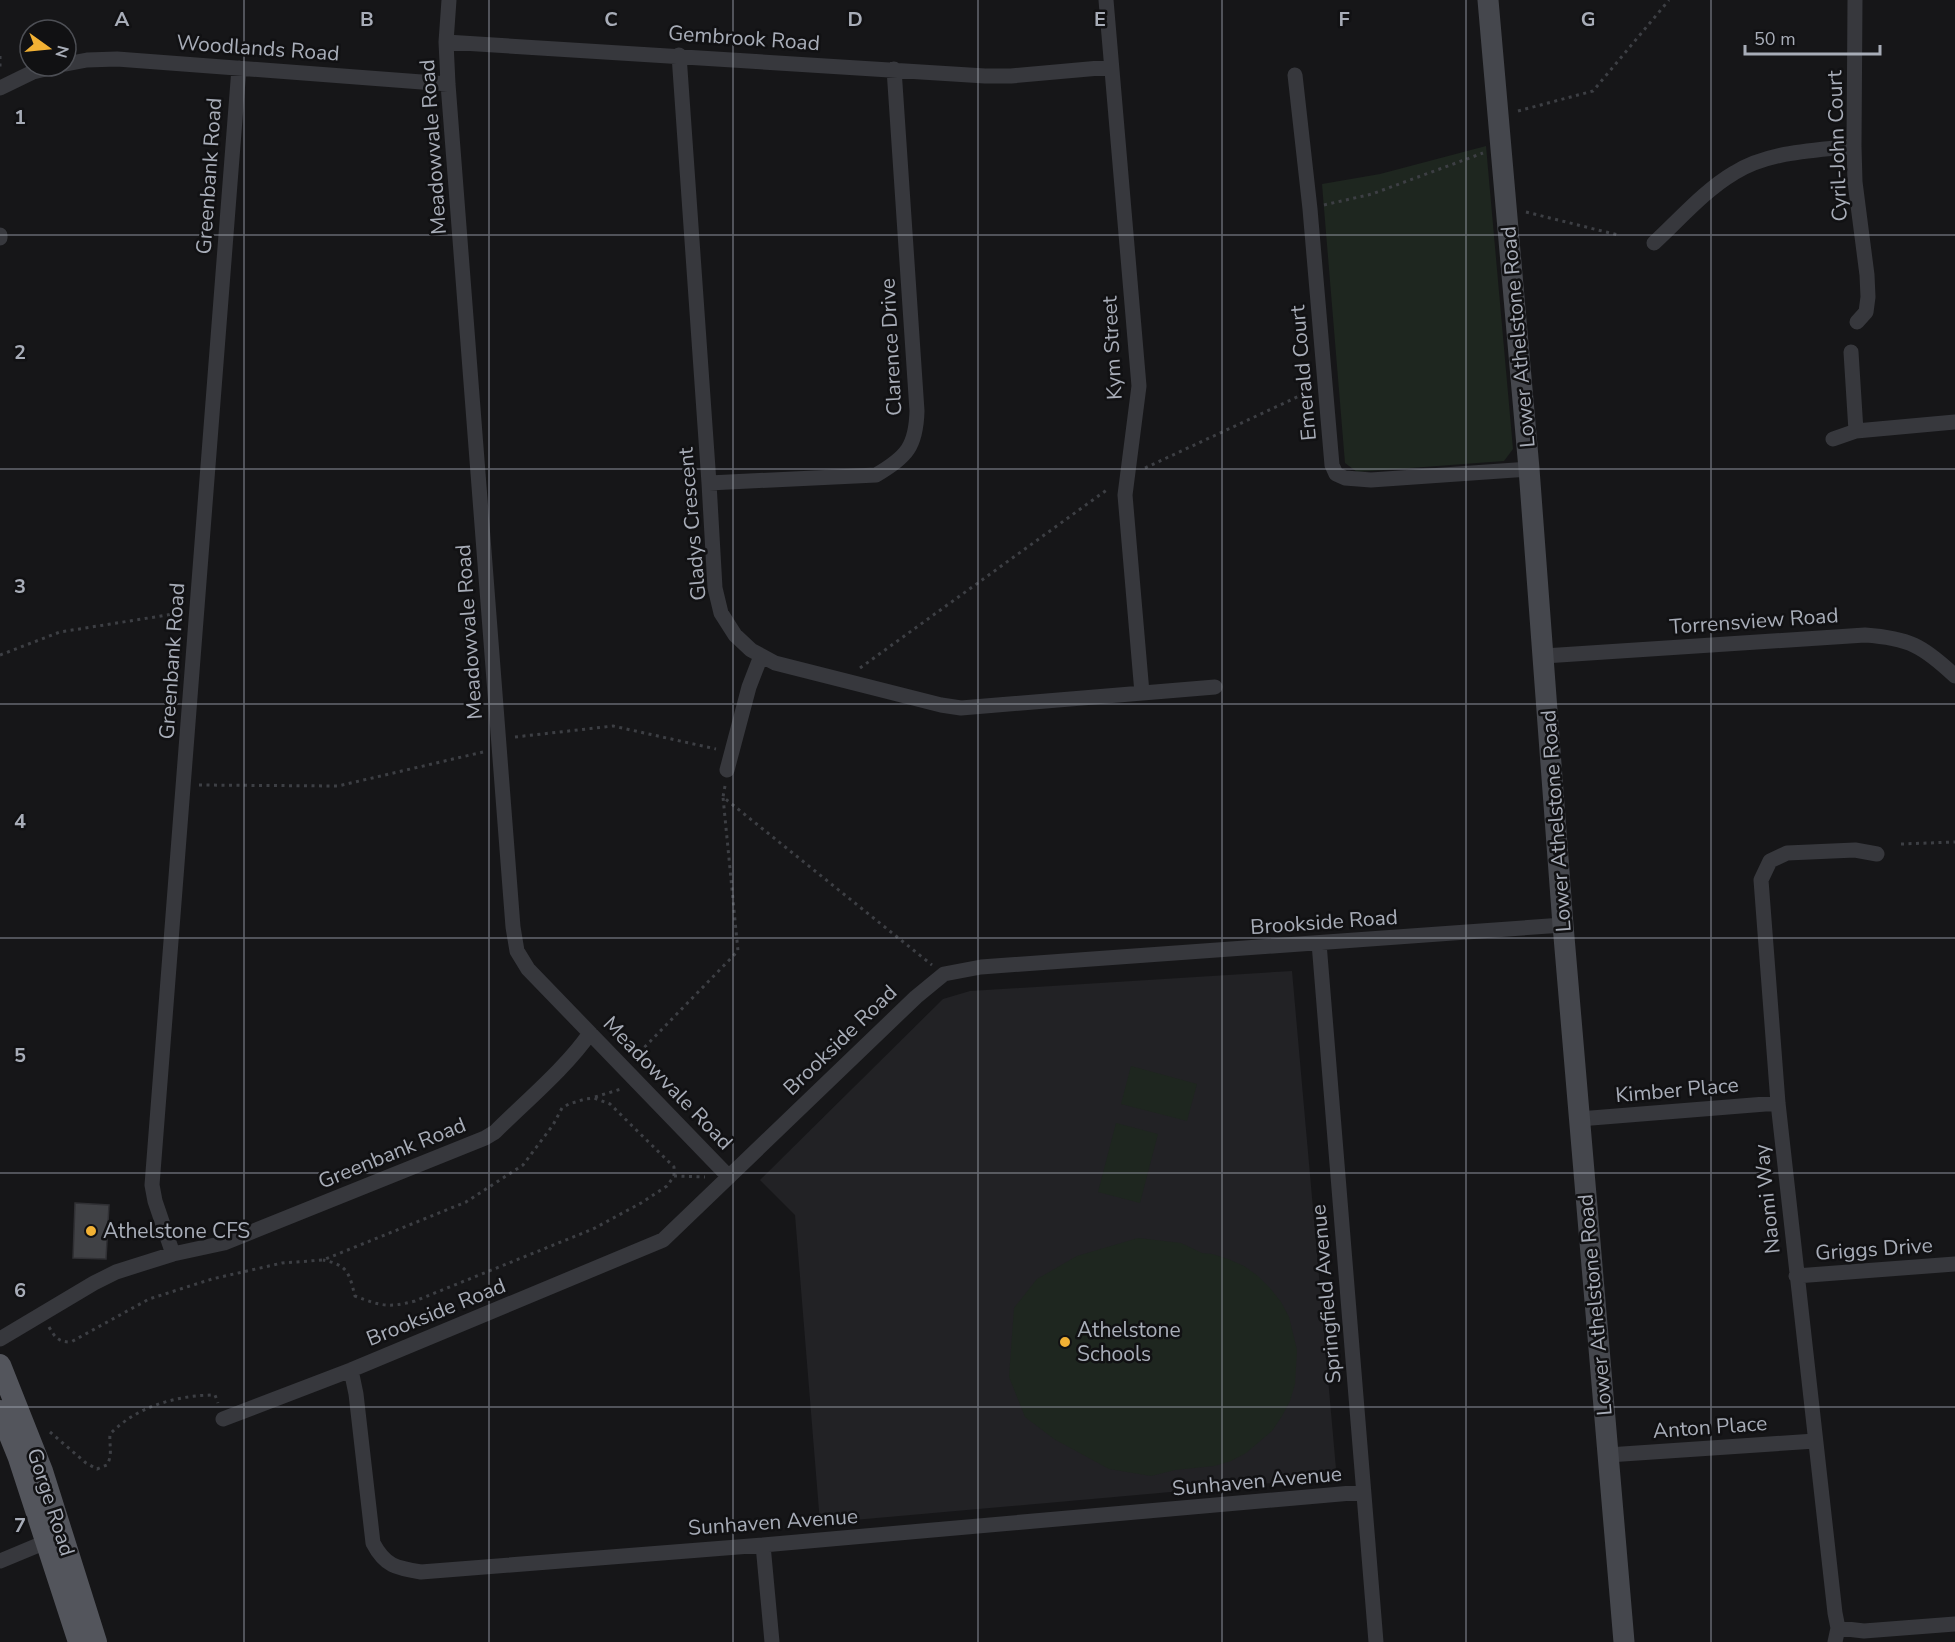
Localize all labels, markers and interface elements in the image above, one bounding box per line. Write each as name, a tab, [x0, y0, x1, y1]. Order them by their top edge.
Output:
text: A	[115, 6, 130, 33]
text: B	[360, 6, 374, 33]
text: C	[604, 6, 618, 33]
text: D	[847, 6, 863, 33]
text: E	[1094, 6, 1106, 33]
text: F	[1338, 6, 1350, 33]
text: G	[1581, 6, 1595, 33]
north arrow	[18, 18, 78, 78]
scale bar	[1745, 18, 1880, 56]
street label: Gembrook Road	[667, 19, 821, 57]
text: 50 m	[1754, 27, 1796, 51]
street label: Woodlands Road	[176, 28, 340, 68]
text: N	[49, 43, 74, 60]
street label: Meadowvale Road	[413, 59, 453, 235]
street label: Cyril-John Court	[1820, 69, 1854, 222]
street label: Greenbank Road	[190, 97, 228, 255]
text: 1	[14, 104, 26, 131]
street label: Lower Athelstone Road	[1494, 225, 1542, 449]
street label: Clarence Drive	[873, 277, 909, 417]
street label: Kym Street	[1095, 295, 1129, 401]
street label: Emerald Court	[1283, 303, 1323, 442]
text: 2	[14, 339, 26, 366]
street label: Gladys Crescent	[671, 446, 713, 602]
street label: Meadowvale Road	[449, 544, 489, 720]
text: 3	[14, 573, 26, 600]
street label: Greenbank Road	[153, 582, 191, 740]
street label: Torrensview Road	[1669, 601, 1839, 641]
street label: Lower Athelstone Road	[1534, 709, 1578, 933]
text: 4	[14, 808, 26, 835]
street label: Brookside Road	[1249, 903, 1399, 941]
street label: Brookside Road	[777, 979, 903, 1101]
street label: Meadowvale Road	[597, 1010, 739, 1156]
text: 5	[14, 1042, 26, 1069]
street label: Kimber Place	[1614, 1071, 1740, 1109]
street label: Greenbank Road	[314, 1111, 470, 1195]
street label: Naomi Way	[1747, 1142, 1787, 1255]
street label: Lower Athelstone Road	[1571, 1193, 1619, 1417]
street label: Springfield Avenue	[1304, 1203, 1348, 1385]
place label: Athelstone CFS	[103, 1217, 250, 1245]
marker: Athelstone CFS	[84, 1224, 98, 1238]
street label: Griggs Drive	[1814, 1231, 1934, 1267]
street label: Brookside Road	[362, 1271, 510, 1353]
text: 6	[14, 1277, 26, 1304]
place label: Athelstone Schools	[1077, 1316, 1181, 1368]
marker: Athelstone Schools	[1058, 1335, 1072, 1349]
street label: Anton Place	[1652, 1409, 1768, 1445]
street label: Gorge Road	[20, 1444, 82, 1560]
street label: Sunhaven Avenue	[1171, 1460, 1343, 1502]
street label: Sunhaven Avenue	[687, 1502, 859, 1542]
text: 7	[14, 1512, 26, 1539]

